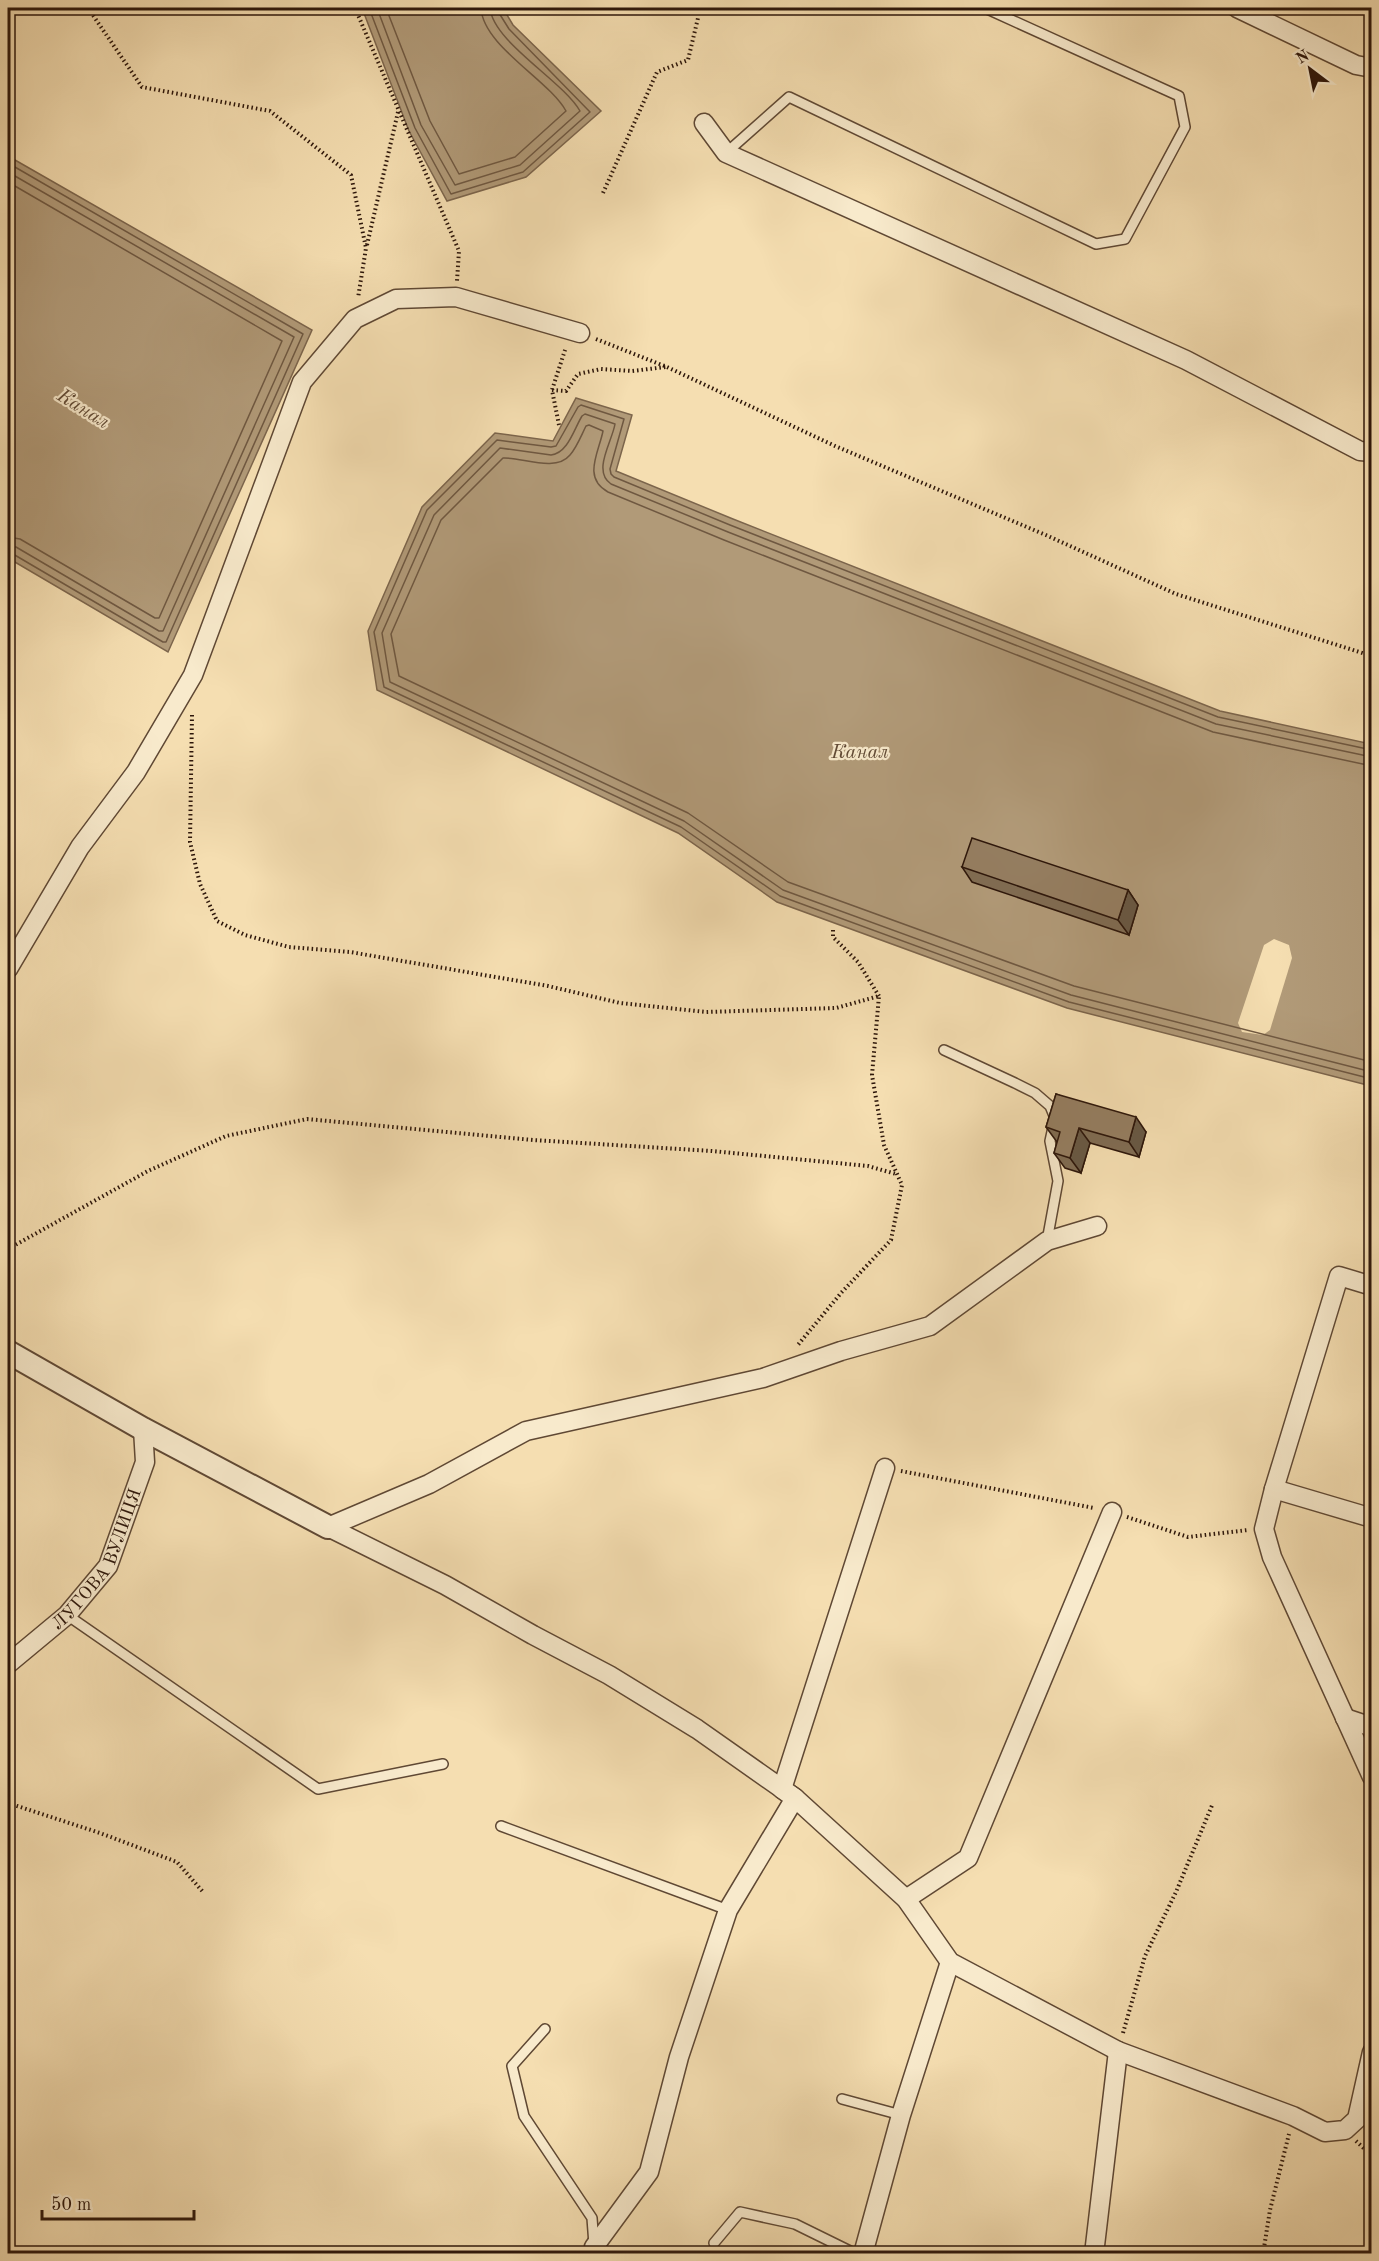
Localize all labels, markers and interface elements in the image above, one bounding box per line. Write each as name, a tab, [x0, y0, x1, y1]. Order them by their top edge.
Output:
north arrow	[1280, 39, 1340, 99]
text: N	[1294, 48, 1313, 68]
water label: Канал	[52, 385, 113, 433]
water label: Канал	[830, 743, 889, 763]
street label: ЛУГОВА ВУЛИЦЯ	[49, 1486, 145, 1634]
scale bar	[42, 2183, 194, 2221]
text: 50 m	[51, 2196, 91, 2214]

